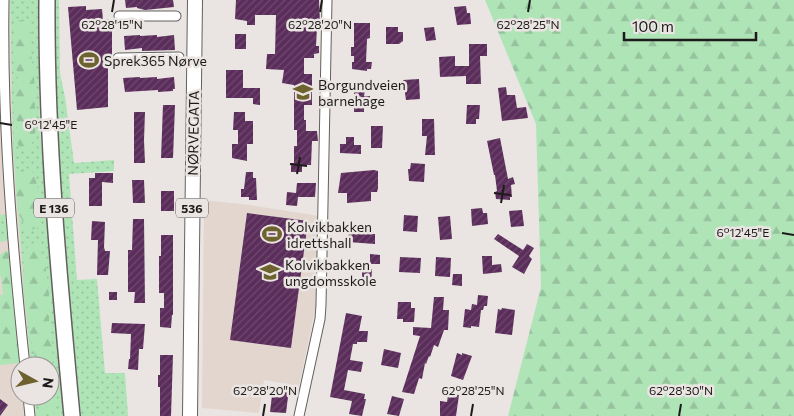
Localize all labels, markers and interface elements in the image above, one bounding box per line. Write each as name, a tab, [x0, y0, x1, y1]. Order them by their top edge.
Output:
scale bar	[624, 10, 756, 42]
text: 62°28'15"N	[81, 17, 143, 31]
text: 62°28'20"N	[288, 17, 352, 31]
text: 62°28'25"N	[496, 17, 560, 31]
text: 100 m	[632, 17, 674, 35]
sports icon: Sprek365 Nørve	[78, 49, 100, 71]
place label: Sprek365 Nørve	[104, 52, 207, 69]
place label: Borgundveien barnehage	[318, 76, 406, 109]
school or university icon: Borgundveien barnehage	[292, 81, 314, 103]
street label: NØRVEGATA	[184, 90, 202, 176]
text: 6°12'45"E	[25, 117, 77, 131]
road number: E 136	[34, 198, 74, 218]
road number: 536	[176, 198, 208, 218]
place label: Kolvikbakken idrettshall	[287, 218, 372, 251]
sports icon: Kolvikbakken idrettshall	[261, 223, 283, 245]
text: 6°12'45"E	[717, 225, 769, 239]
place label: Kolvikbakken ungdomsskole	[285, 256, 376, 289]
school or university icon: Kolvikbakken ungdomsskole	[259, 261, 281, 283]
north arrow	[10, 356, 60, 406]
text: N	[39, 376, 58, 389]
text: 62°28'20"N	[233, 383, 297, 397]
text: 62°28'25"N	[441, 383, 505, 397]
text: 62°28'30"N	[649, 383, 713, 397]

